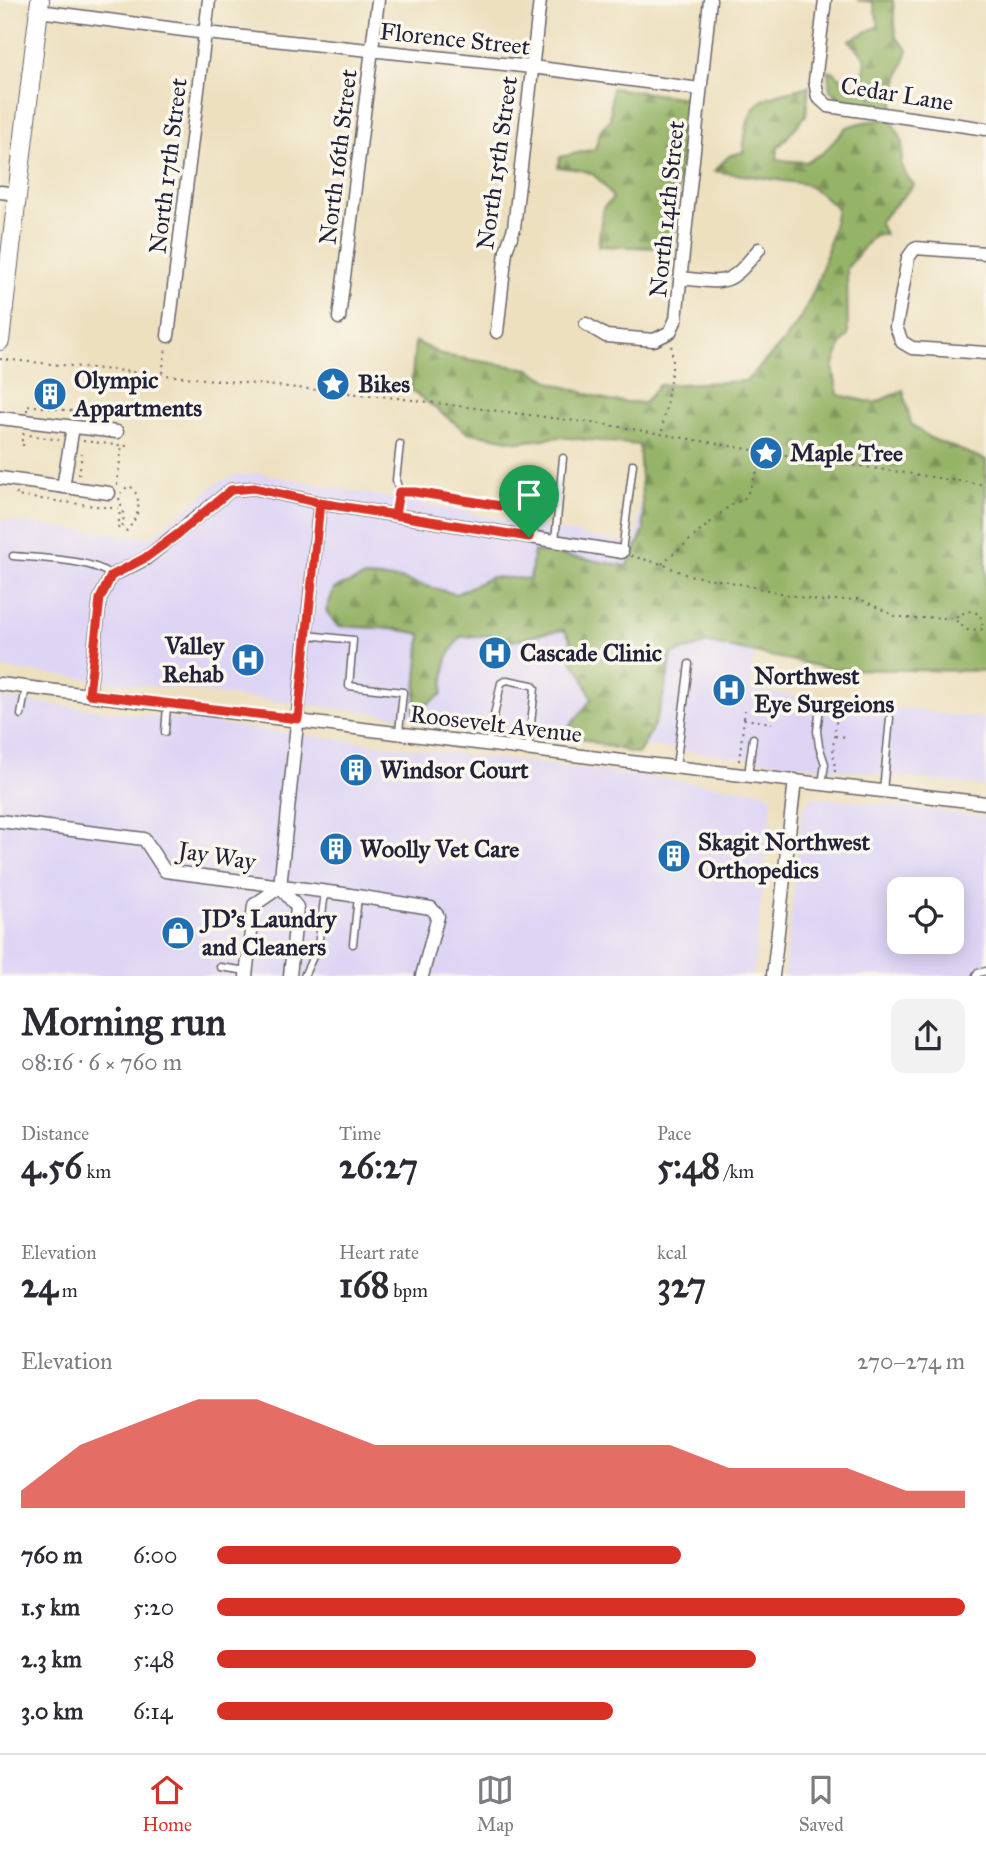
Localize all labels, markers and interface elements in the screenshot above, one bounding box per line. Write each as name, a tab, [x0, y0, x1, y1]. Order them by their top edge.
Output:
street label: Florence Street	[378, 16, 532, 62]
street label: North 16th Street	[312, 67, 364, 246]
street label: Cedar Lane	[839, 70, 955, 118]
street label: North 15th Street	[470, 74, 524, 252]
street label: North 17th Street	[142, 76, 194, 256]
street label: North 14th Street	[643, 119, 691, 299]
place label: Olympic Appartments	[72, 365, 202, 423]
place icon: Bikes	[314, 365, 352, 403]
place label: Bikes	[358, 369, 410, 399]
building icon: Olympic Appartments	[31, 375, 69, 413]
place icon: Maple Tree	[747, 434, 785, 472]
place label: Maple Tree	[790, 438, 903, 468]
pin	[499, 465, 559, 537]
icon: arrive	[510, 476, 548, 514]
place label: Valley Rehab	[162, 631, 226, 689]
hospital icon: Cascade Clinic	[476, 634, 514, 672]
place label: Cascade Clinic	[520, 638, 662, 668]
hospital icon: Valley Rehab	[229, 641, 267, 679]
place label: Northwest Eye Surgeions	[754, 661, 894, 719]
hospital icon: Northwest Eye Surgeions	[710, 671, 748, 709]
street label: Roosevelt Avenue	[408, 699, 584, 749]
building icon: Windsor Court	[337, 751, 375, 789]
place label: Windsor Court	[380, 755, 529, 785]
place label: Skagit Northwest Orthopedics	[698, 827, 870, 885]
building icon: Woolly Vet Care	[317, 830, 355, 868]
place label: Woolly Vet Care	[360, 834, 519, 864]
street label: Jay Way	[173, 835, 259, 877]
building icon: Skagit Northwest Orthopedics	[655, 837, 693, 875]
map controls	[887, 877, 964, 954]
button: locate	[887, 877, 964, 954]
place label: JD’s Laundry and Cleaners	[199, 904, 338, 962]
shop icon: JD’s Laundry and Cleaners	[159, 914, 197, 952]
text: Morning run	[21, 999, 226, 1045]
button: share	[891, 999, 965, 1073]
text: 08:16 · 6 × 760 m	[21, 1048, 182, 1076]
text: Distance	[21, 1122, 89, 1145]
text: Time	[339, 1122, 381, 1145]
text: Pace	[657, 1122, 691, 1145]
text: 4.56	[21, 1145, 82, 1188]
text: 26:27	[339, 1145, 418, 1188]
text: 5:48	[657, 1145, 720, 1188]
text: km	[82, 1160, 111, 1183]
text: /km	[720, 1160, 754, 1183]
text: Elevation	[21, 1241, 96, 1264]
text: Heart rate	[339, 1241, 419, 1264]
text: kcal	[657, 1241, 687, 1264]
text: 24	[21, 1264, 58, 1307]
text: 168	[339, 1264, 389, 1307]
text: 327	[657, 1264, 706, 1307]
text: m	[58, 1279, 78, 1302]
text: bpm	[389, 1279, 428, 1302]
text: Elevation	[21, 1347, 112, 1375]
text: 270–274 m	[857, 1347, 965, 1375]
text: 760 m	[21, 1541, 83, 1569]
text: 6:00	[133, 1541, 177, 1569]
text: 1.5 km	[21, 1593, 80, 1621]
text: 5:20	[133, 1593, 174, 1621]
text: 2.3 km	[21, 1645, 82, 1673]
text: 5:48	[133, 1645, 175, 1673]
text: 3.0 km	[21, 1697, 83, 1725]
text: 6:14	[133, 1697, 173, 1725]
tab: Home	[142, 1771, 192, 1836]
tab: Map	[476, 1771, 514, 1836]
tab: Saved	[799, 1771, 844, 1836]

